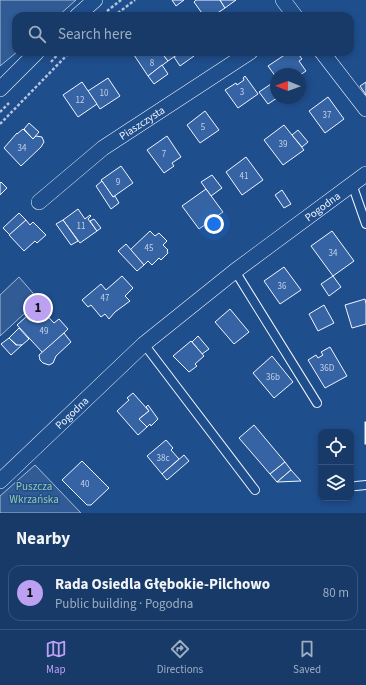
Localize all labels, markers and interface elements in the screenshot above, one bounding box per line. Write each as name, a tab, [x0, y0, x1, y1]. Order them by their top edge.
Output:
search box	[12, 12, 354, 56]
icon: search	[26, 23, 48, 45]
text: Search here	[58, 24, 132, 45]
house number: 8	[150, 57, 155, 70]
north arrow	[270, 68, 306, 104]
house number: 3	[240, 86, 245, 99]
house number: 10	[100, 87, 109, 100]
house number: 12	[76, 94, 85, 107]
street label: Piaszczysta	[116, 102, 168, 143]
house number: 37	[323, 109, 332, 122]
house number: 5	[201, 121, 206, 134]
house number: 39	[279, 138, 288, 151]
house number: 34	[18, 142, 27, 155]
house number: 7	[162, 148, 167, 161]
house number: 41	[240, 170, 248, 183]
house number: 9	[116, 176, 121, 189]
street label: Pogodna	[301, 188, 343, 225]
your location	[204, 214, 224, 234]
house number: 11	[77, 220, 85, 233]
house number: 45	[145, 242, 154, 255]
house number: 34	[329, 247, 338, 260]
house number: 36	[278, 280, 287, 293]
house number: 47	[101, 292, 110, 305]
pin: 1	[25, 293, 51, 323]
house number: 49	[40, 325, 49, 338]
house number: 36D	[320, 362, 335, 375]
house number: 36b	[266, 371, 280, 384]
street label: Pogodna	[52, 393, 92, 432]
map controls	[318, 429, 354, 501]
button: locate	[318, 429, 354, 465]
house number: 38c	[156, 452, 170, 465]
button: layers	[318, 465, 354, 501]
house number: 40	[81, 478, 90, 491]
park label: Puszcza Wkrzańska	[9, 479, 59, 507]
text: Nearby	[16, 527, 70, 551]
text: Rada Osiedla Głębokie-Pilchowo	[55, 574, 270, 595]
text: 1	[27, 584, 33, 602]
text: 80 m	[323, 584, 349, 602]
text: Public building · Pogodna	[55, 595, 193, 613]
tab: Map	[45, 638, 67, 677]
tab: Directions	[157, 638, 203, 677]
tab: Saved	[293, 638, 321, 677]

